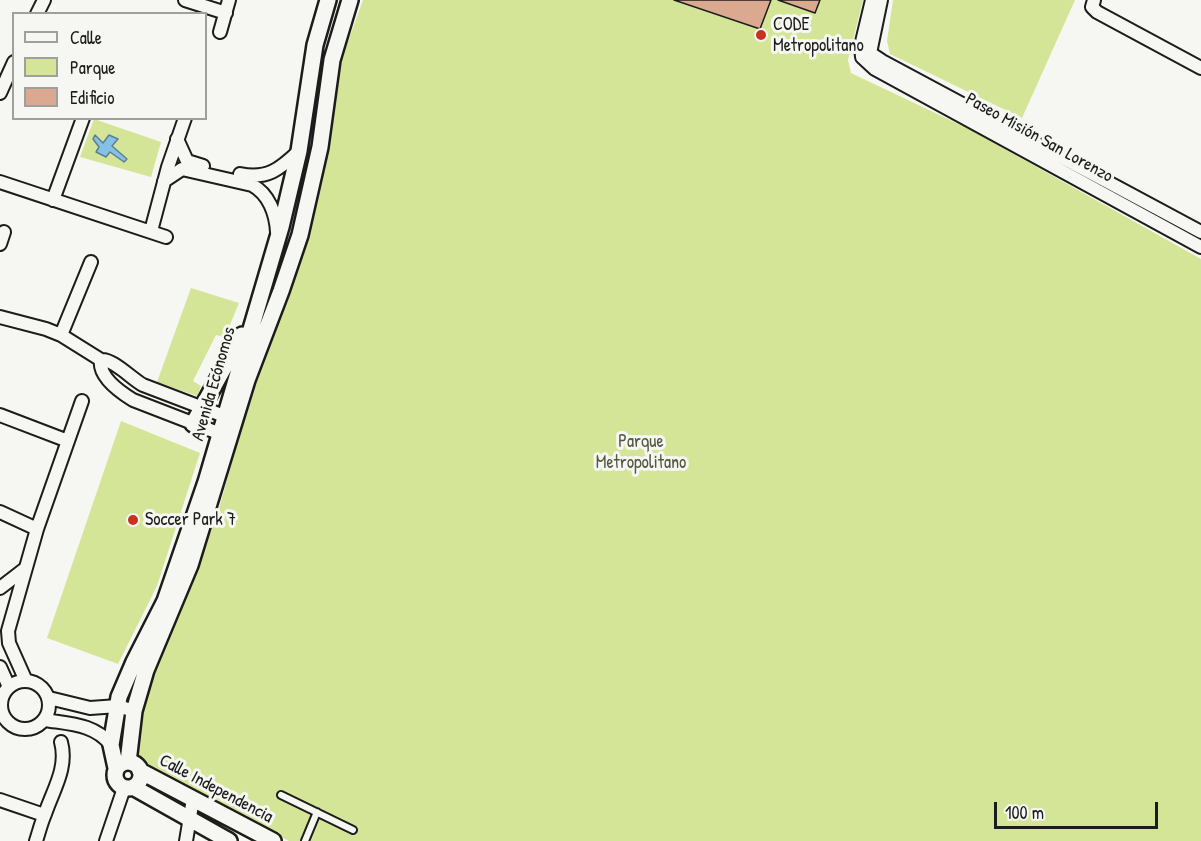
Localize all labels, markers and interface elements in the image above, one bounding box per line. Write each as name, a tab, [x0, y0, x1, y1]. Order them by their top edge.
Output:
legend	[12, 12, 207, 120]
place label: CODE Metropolitano	[773, 14, 864, 57]
text: Calle	[70, 25, 102, 50]
marker: CODE Metropolitano	[754, 28, 768, 42]
text: Parque	[70, 55, 115, 80]
text: Edificio	[70, 85, 114, 110]
street label: Paseo Misión San Lorenzo	[962, 89, 1116, 187]
street label: Avenida Ecónomos	[187, 325, 241, 443]
park label: Parque Metropolitano	[596, 431, 686, 474]
place label: Soccer Park 7	[145, 509, 236, 531]
marker: Soccer Park 7	[126, 513, 140, 527]
street label: Calle Independencia	[155, 750, 277, 828]
scale bar	[997, 790, 1160, 828]
text: 100 m	[1005, 800, 1044, 825]

